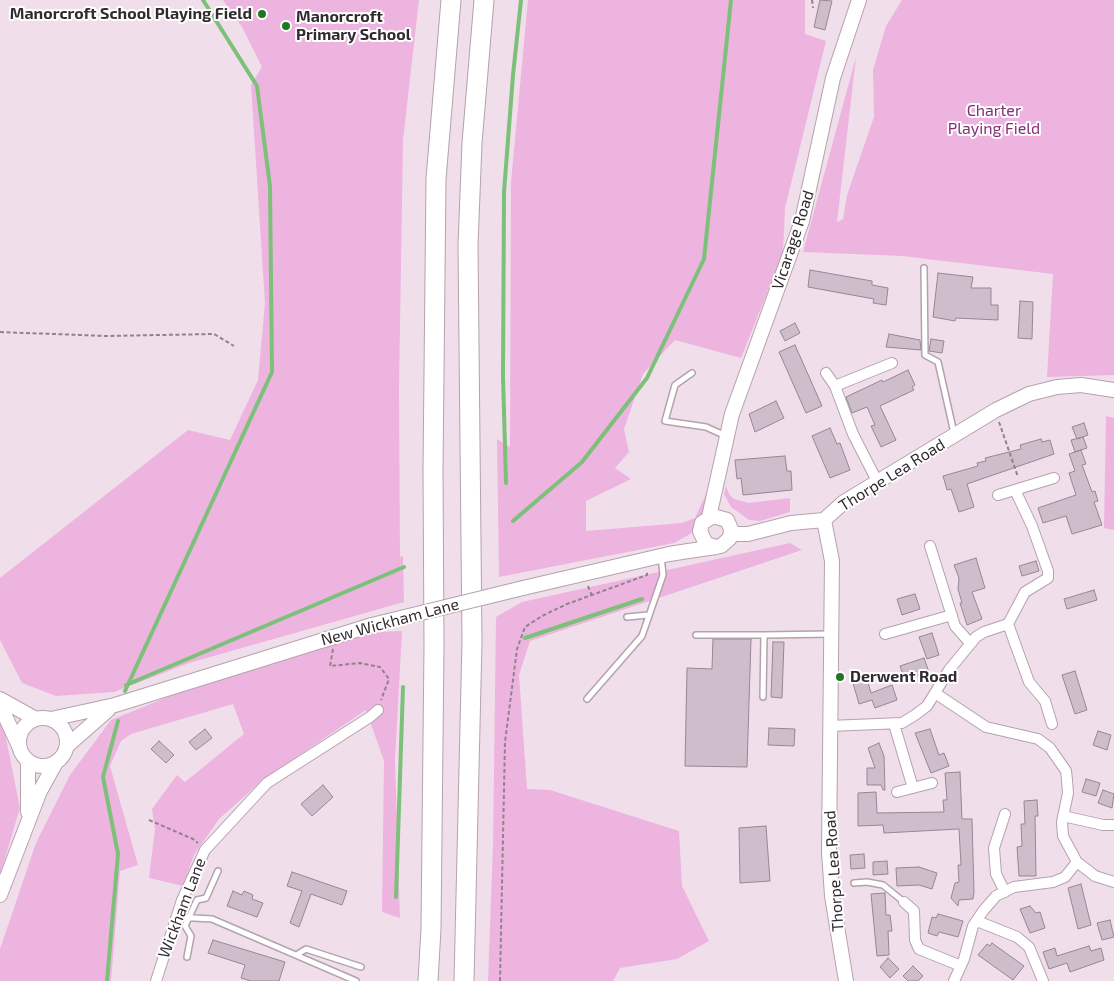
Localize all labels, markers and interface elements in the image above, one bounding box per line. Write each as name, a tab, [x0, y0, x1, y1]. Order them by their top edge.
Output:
place label: Manorcroft School Playing Field	[10, 4, 252, 24]
place label: Manorcroft Primary School	[296, 7, 411, 45]
marker: Manorcroft School Playing Field	[256, 8, 268, 20]
marker: Manorcroft Primary School	[280, 20, 292, 32]
park label: Charter Playing Field	[948, 101, 1040, 139]
street label: Vicarage Road	[768, 188, 818, 292]
street label: Thorpe Lea Road	[835, 435, 949, 515]
street label: New Wickham Lane	[319, 594, 461, 650]
place label: Derwent Road	[850, 667, 957, 687]
marker: Derwent Road	[834, 671, 846, 683]
street label: Thorpe Lea Road	[820, 810, 848, 932]
street label: Wickham Lane	[154, 855, 210, 961]

